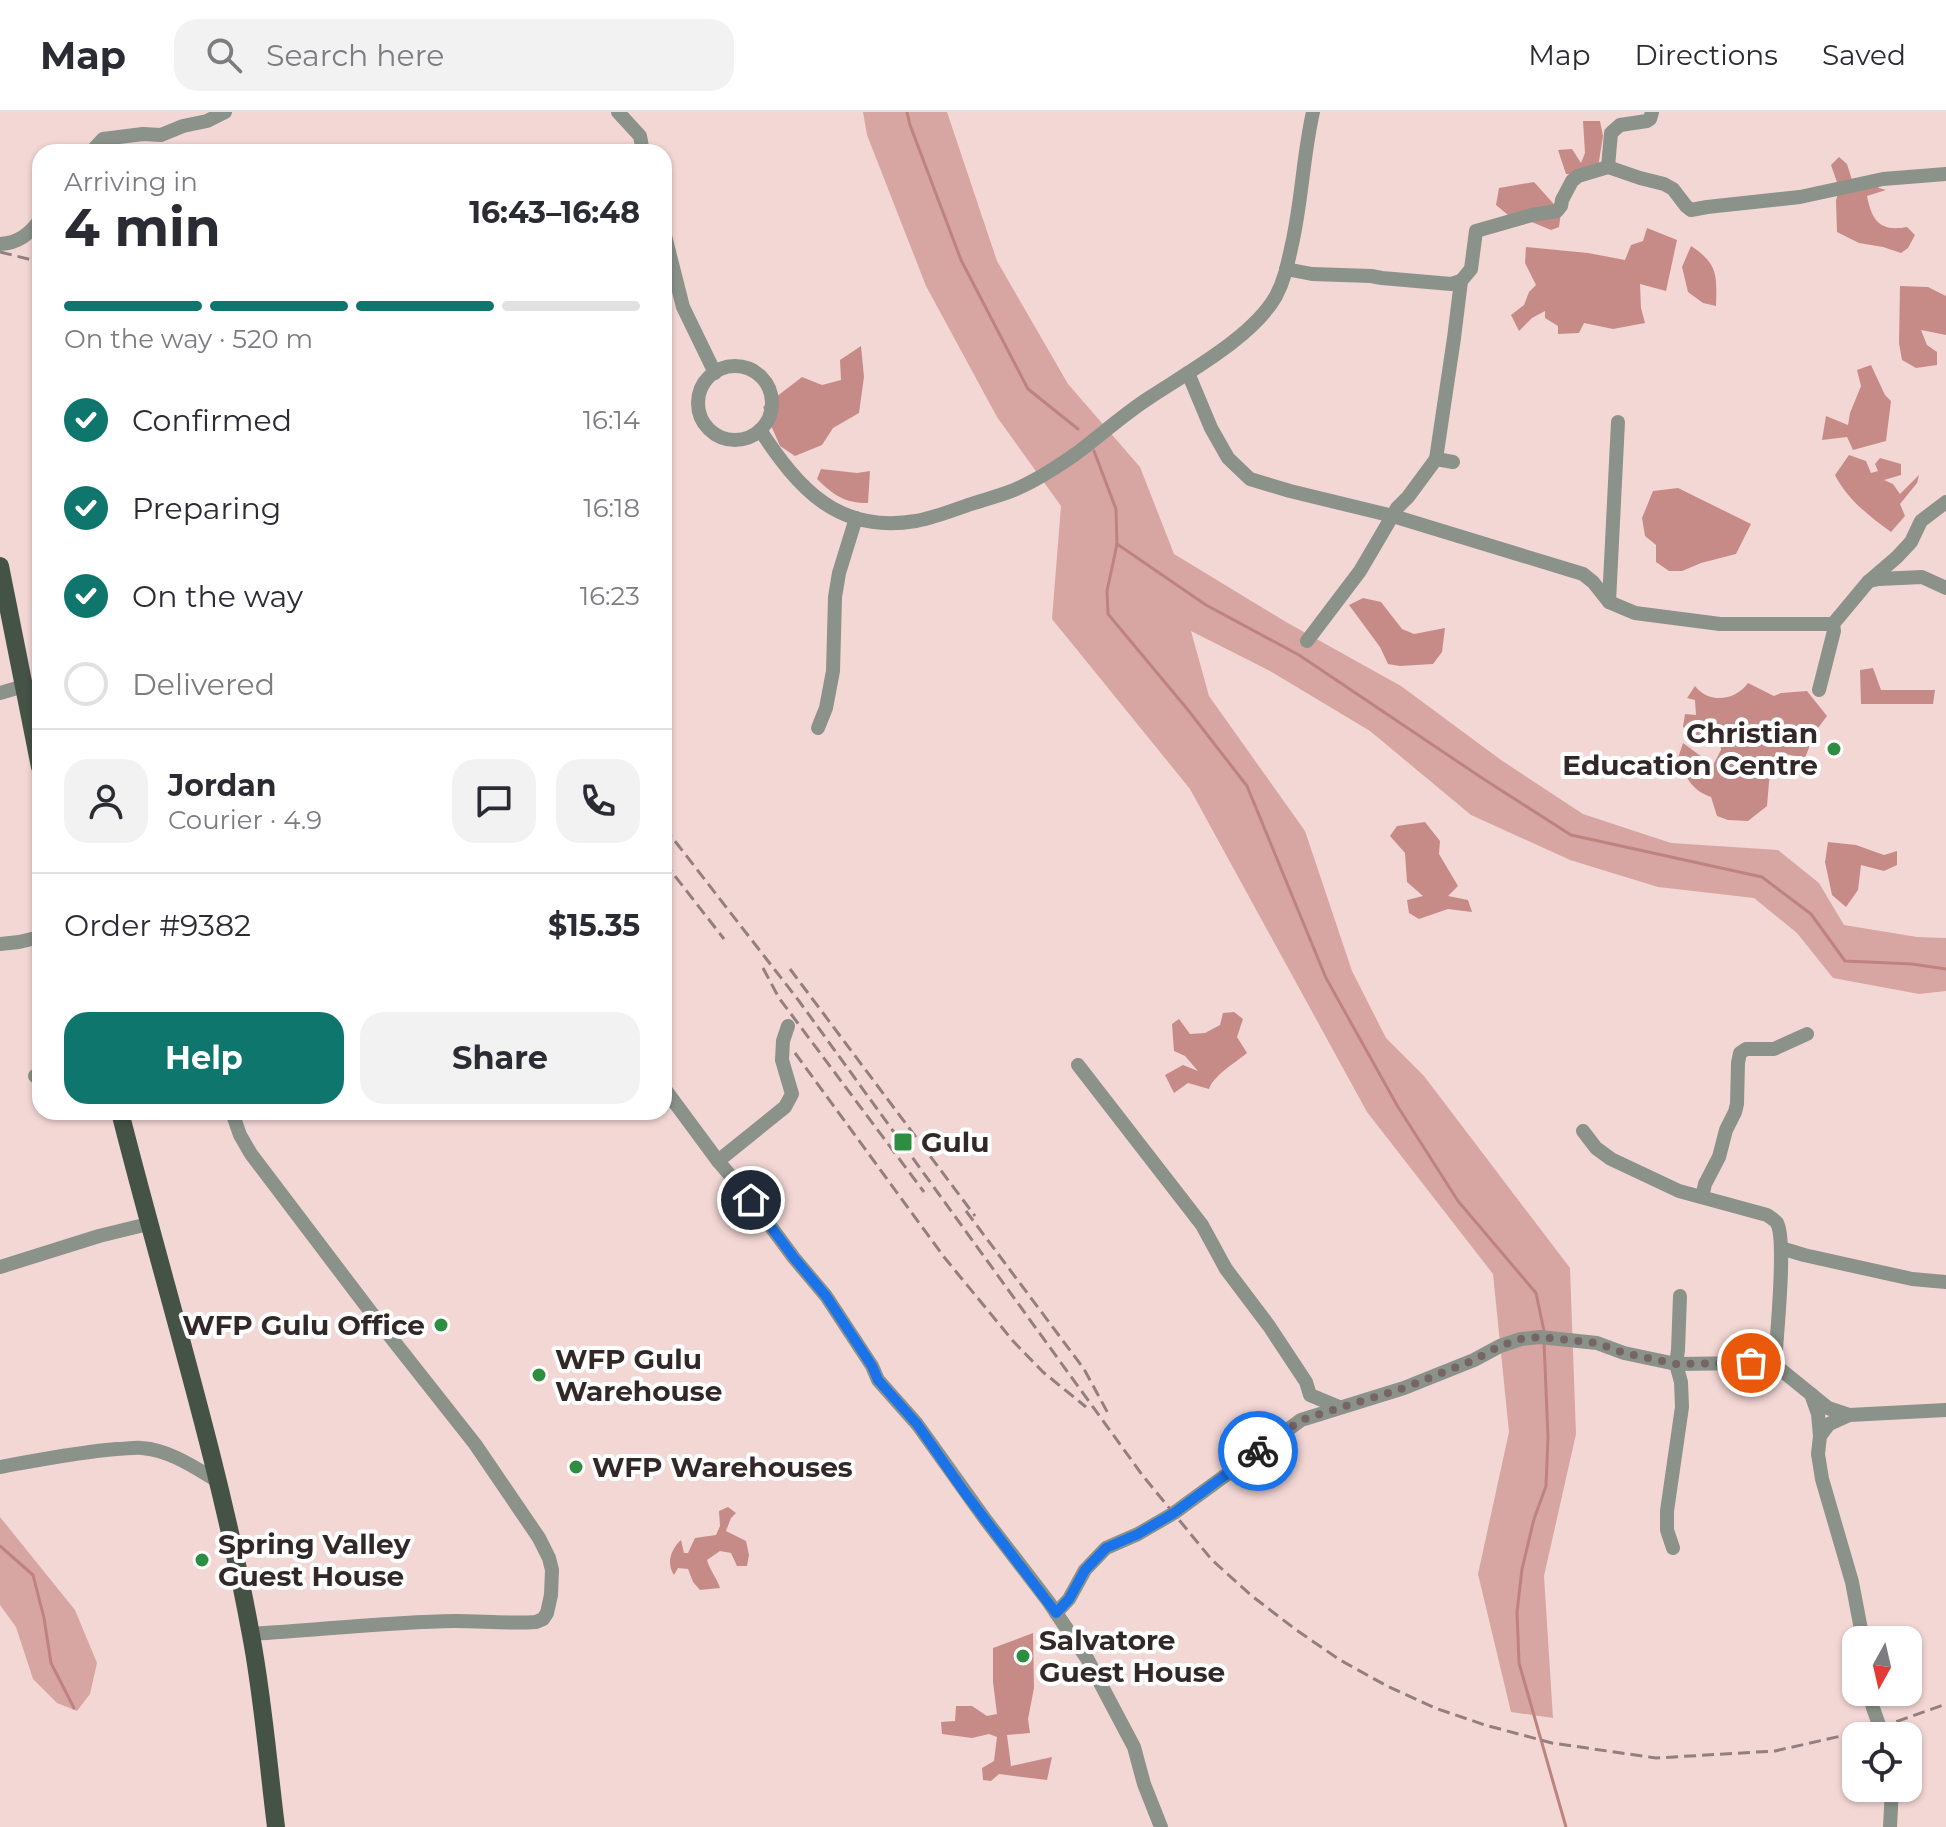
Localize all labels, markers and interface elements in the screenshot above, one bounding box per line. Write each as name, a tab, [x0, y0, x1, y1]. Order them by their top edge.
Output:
search box	[174, 19, 734, 91]
text: Map	[40, 32, 126, 79]
icon: search	[202, 33, 246, 77]
text: Search here	[266, 37, 444, 74]
text: Map	[1528, 38, 1590, 72]
text: Directions	[1634, 38, 1778, 72]
text: Saved	[1822, 38, 1906, 72]
text: Arriving in	[64, 166, 198, 198]
text: 16:43–16:48	[469, 194, 640, 231]
text: 4 min	[64, 196, 221, 259]
text: On the way · 520 m	[64, 323, 313, 355]
icon: check	[64, 398, 108, 442]
text: Confirmed	[132, 402, 292, 439]
text: 16:14	[583, 404, 640, 436]
icon: check	[64, 486, 108, 530]
text: Preparing	[132, 490, 281, 527]
text: 16:18	[583, 492, 640, 524]
icon: check	[64, 574, 108, 618]
text: On the way	[132, 578, 303, 615]
text: 16:23	[580, 580, 640, 612]
text: Delivered	[132, 666, 275, 703]
place label: Christian Education Centre	[1562, 716, 1818, 782]
marker: Christian Education Centre	[1825, 740, 1843, 758]
button: person	[64, 759, 148, 843]
button: chat	[452, 759, 536, 843]
button: phone	[556, 759, 640, 843]
text: Jordan	[168, 767, 277, 804]
text: Courier · 4.9	[168, 804, 322, 836]
text: Order #9382	[64, 907, 251, 944]
text: $15.35	[548, 907, 640, 944]
button: Help	[64, 1012, 344, 1104]
button: Share	[360, 1012, 640, 1104]
place label: Gulu	[921, 1125, 990, 1159]
marker: Gulu	[892, 1131, 914, 1153]
pin	[717, 1166, 785, 1234]
icon: home	[729, 1178, 773, 1222]
place label: WFP Gulu Office	[182, 1308, 425, 1342]
marker: WFP Gulu Office	[432, 1316, 450, 1334]
pin	[1717, 1329, 1785, 1397]
icon: bag	[1729, 1341, 1773, 1385]
place label: WFP Gulu Warehouse	[555, 1342, 722, 1408]
marker: WFP Gulu Warehouse	[530, 1366, 548, 1384]
courier	[1218, 1411, 1298, 1491]
icon: bike	[1236, 1429, 1280, 1473]
place label: WFP Warehouses	[592, 1450, 853, 1484]
marker: WFP Warehouses	[567, 1458, 585, 1476]
place label: Spring Valley Guest House	[218, 1527, 411, 1593]
marker: Spring Valley Guest House	[193, 1551, 211, 1569]
place label: Salvatore Guest House	[1039, 1623, 1225, 1689]
north arrow	[1842, 1626, 1922, 1706]
map controls	[1842, 1626, 1922, 1802]
marker: Salvatore Guest House	[1014, 1647, 1032, 1665]
button: locate	[1842, 1722, 1922, 1802]

